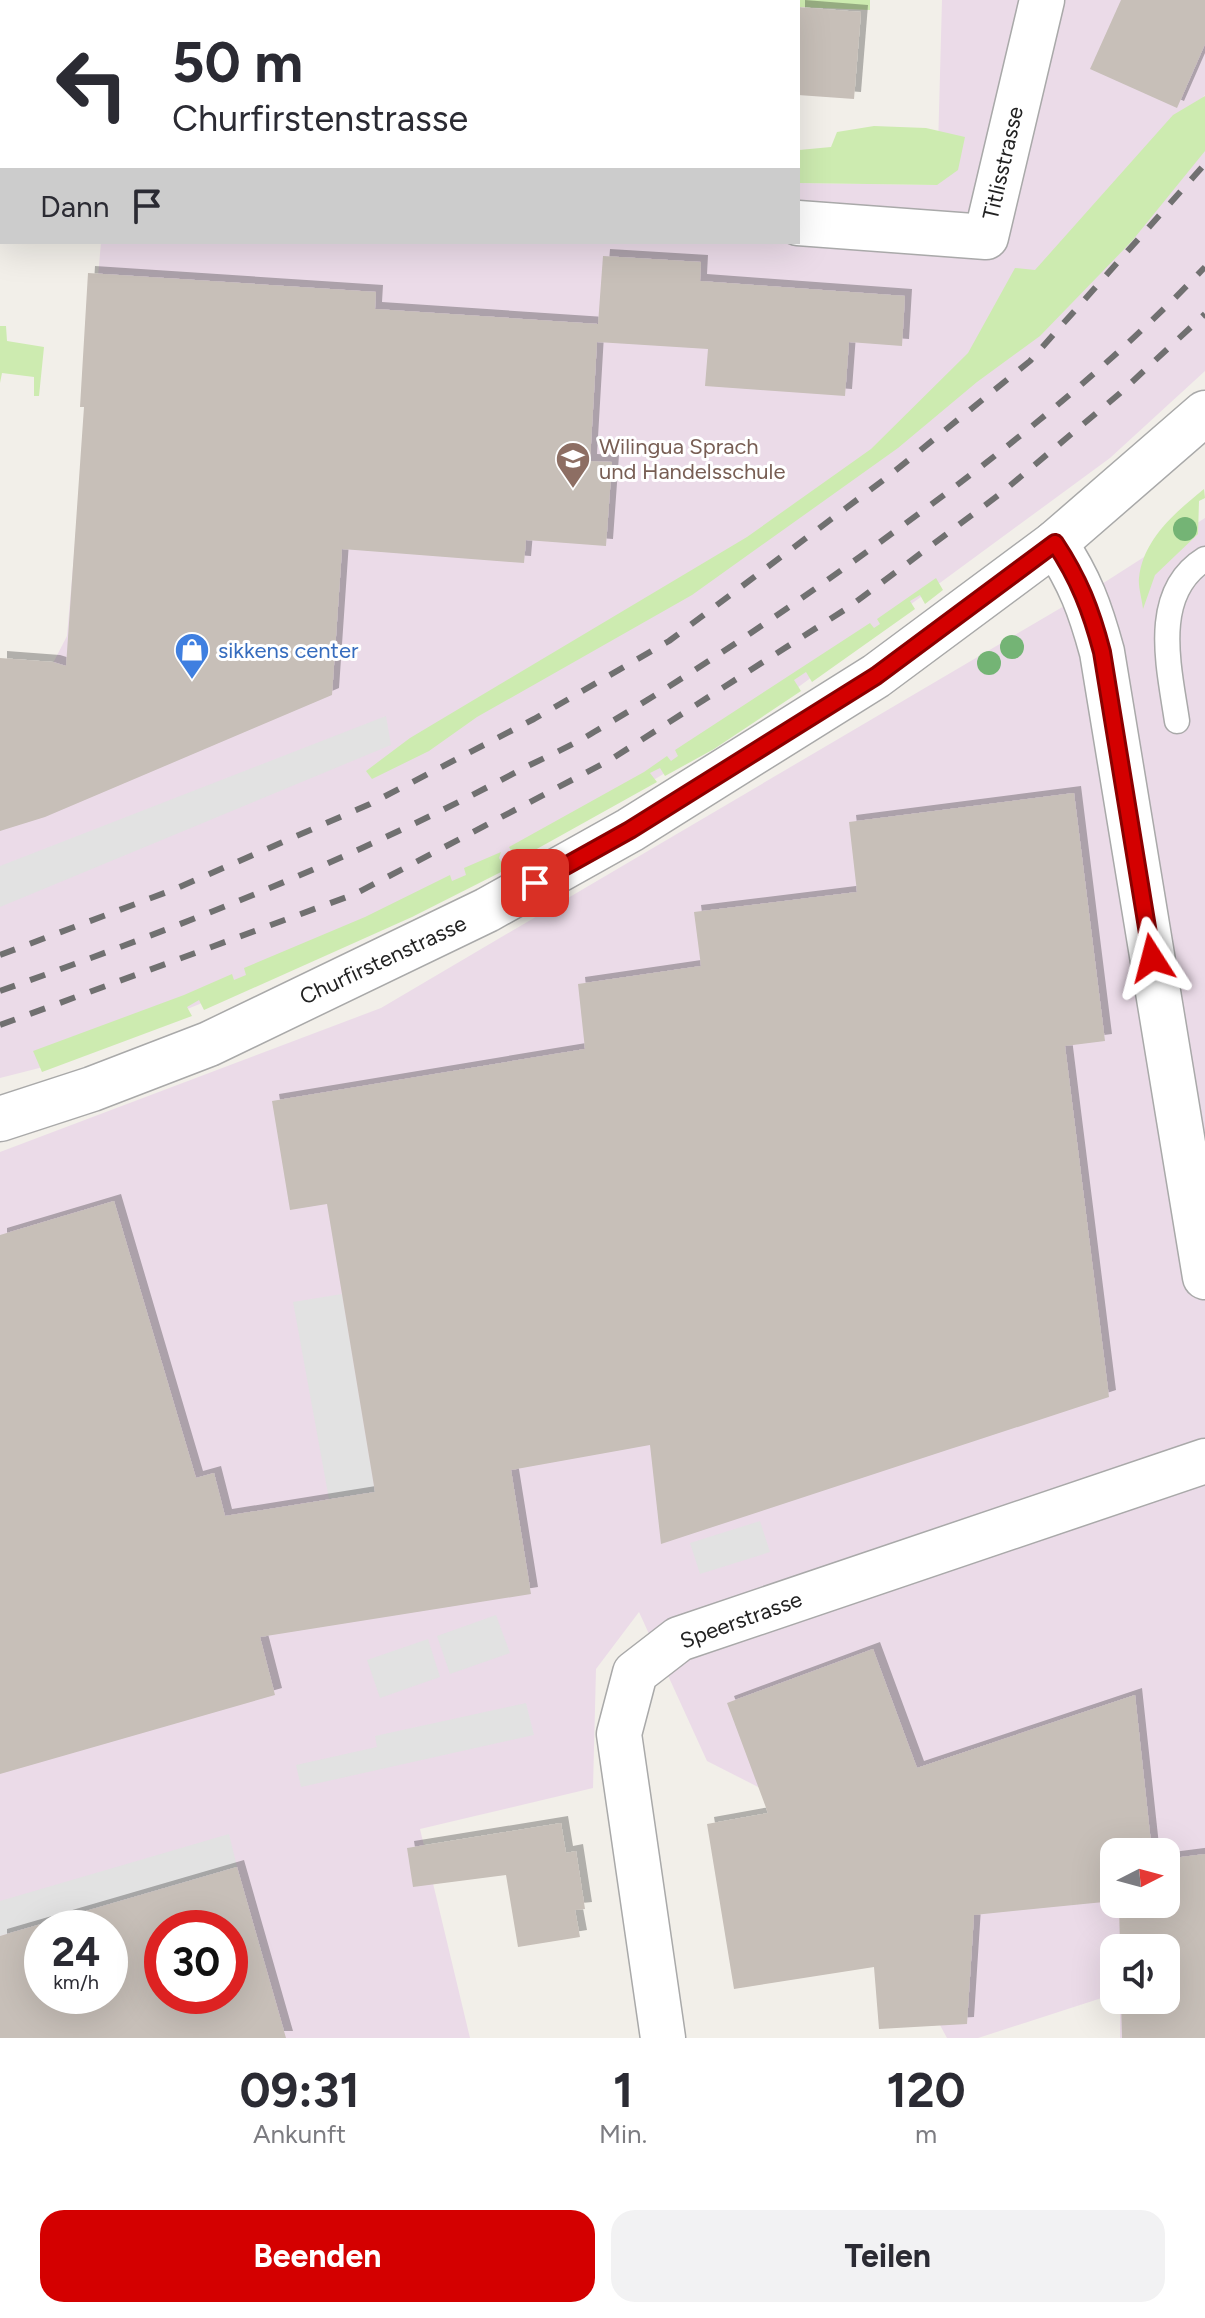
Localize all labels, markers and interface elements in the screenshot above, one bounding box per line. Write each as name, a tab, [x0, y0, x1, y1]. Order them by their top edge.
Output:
text: 50 m	[172, 29, 303, 96]
icon: left	[40, 32, 144, 136]
text: Churfirstenstrasse	[172, 97, 468, 140]
street label: Titlisstrasse	[977, 104, 1029, 222]
icon: arrive	[125, 184, 169, 228]
text: Dann	[40, 188, 109, 225]
place label: Wilingua Sprach und Handelsschule	[599, 433, 785, 485]
school or university icon: Wilingua Sprach und Handelsschule	[554, 440, 592, 490]
shop icon: sikkens center	[173, 631, 211, 681]
place label: sikkens center	[218, 637, 359, 664]
pin	[501, 849, 569, 917]
icon: arrive	[513, 861, 557, 905]
street label: Churfirstenstrasse	[295, 910, 471, 1010]
position arrow	[1110, 916, 1194, 1000]
street label: Speerstrasse	[676, 1585, 806, 1655]
north arrow	[1100, 1838, 1180, 1918]
map controls	[1100, 1838, 1180, 2014]
speed limit sign: 30	[144, 1910, 248, 2014]
text: 24	[52, 1928, 100, 1976]
button: sound	[1100, 1934, 1180, 2014]
text: km/h	[53, 1970, 99, 1994]
text: 09:31	[239, 2061, 360, 2119]
text: 1	[613, 2061, 633, 2119]
text: 120	[886, 2061, 966, 2119]
text: Ankunft	[253, 2118, 346, 2150]
text: Min.	[599, 2118, 647, 2150]
text: m	[915, 2118, 937, 2150]
button: Beenden	[40, 2210, 595, 2302]
button: Teilen	[611, 2210, 1165, 2302]

